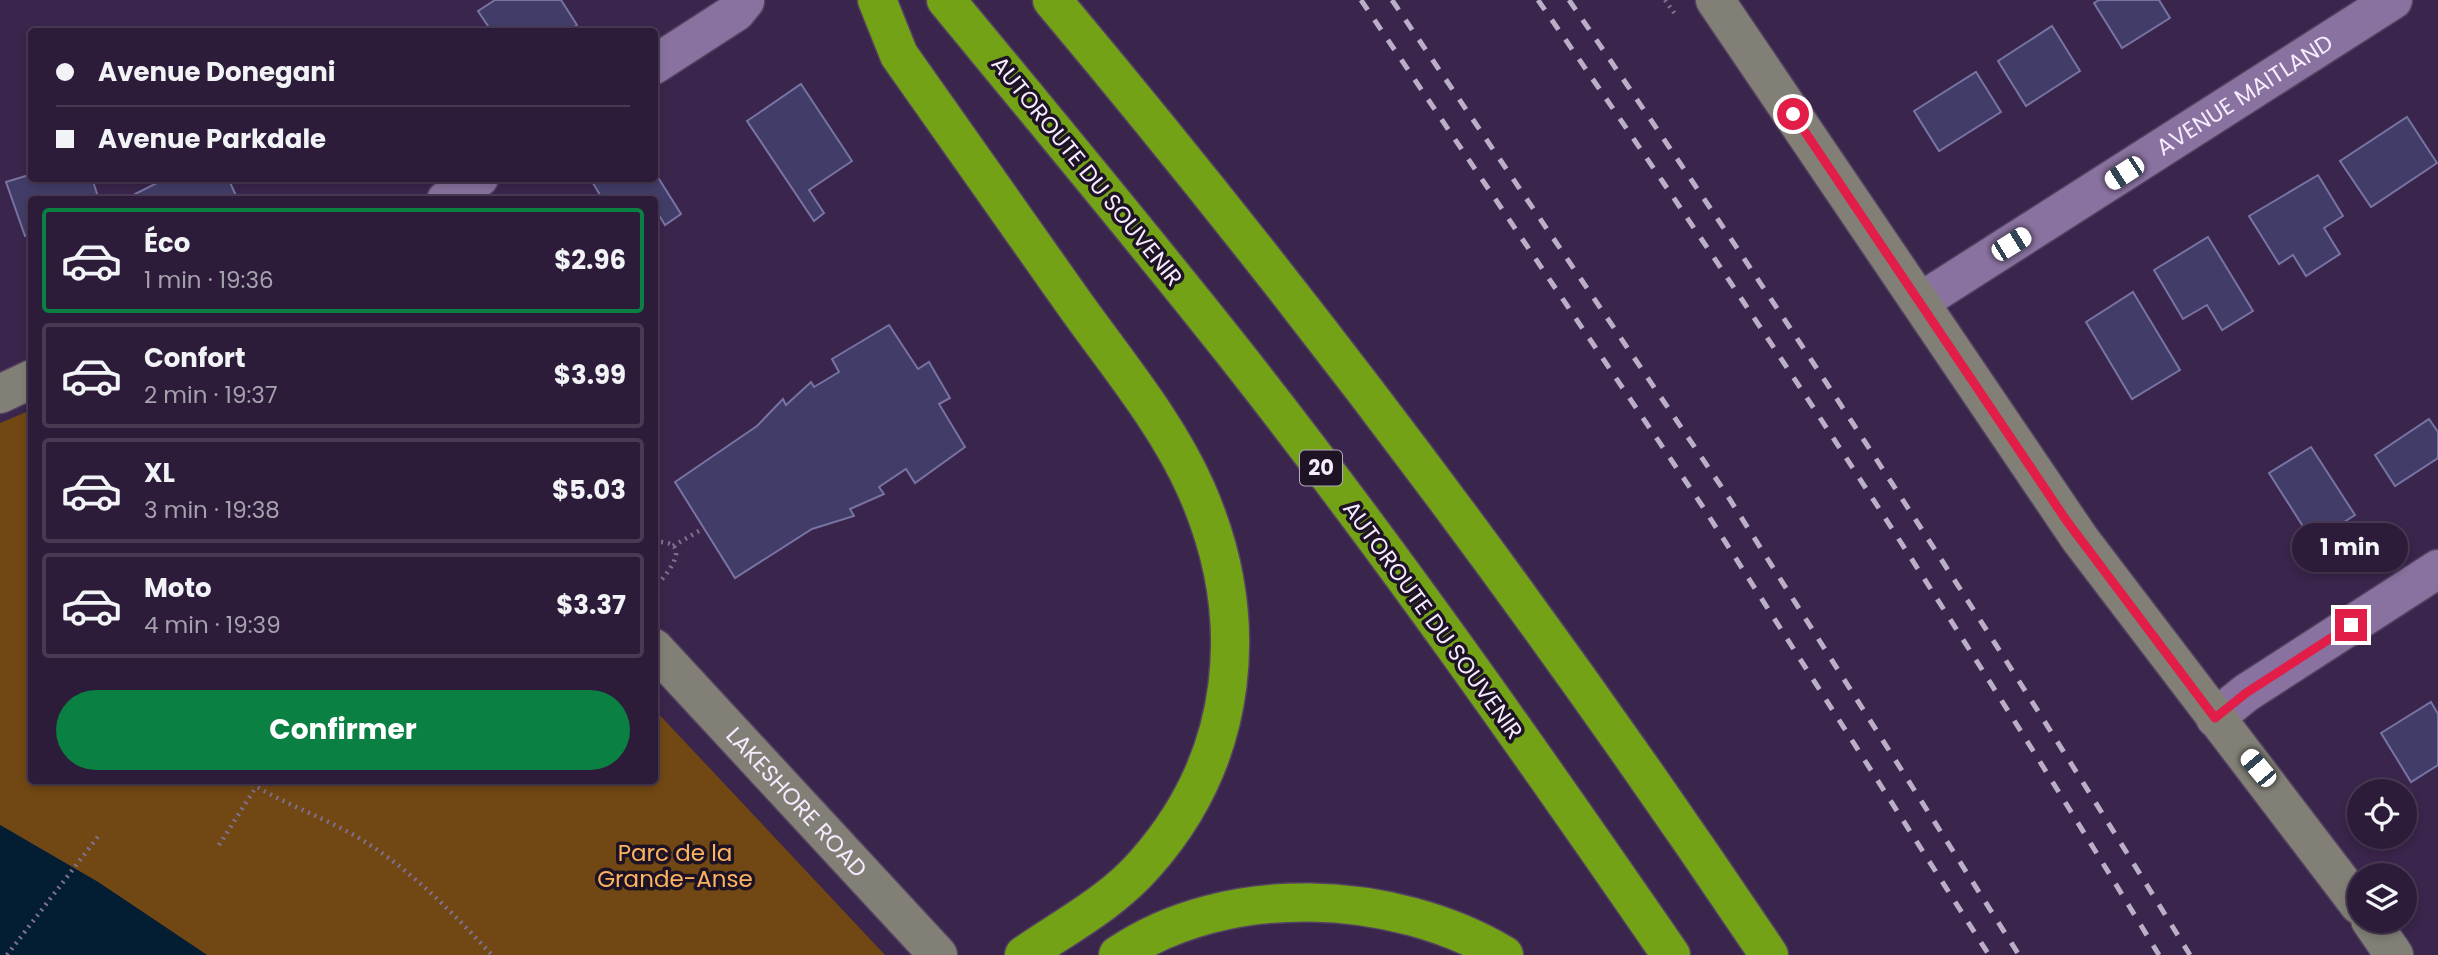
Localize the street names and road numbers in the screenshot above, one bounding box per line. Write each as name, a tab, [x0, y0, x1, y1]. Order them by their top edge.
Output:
street label: AVENUE MAITLAND	[2150, 26, 2339, 163]
street label: AUTOROUTE DU SOUVENIR	[984, 49, 1190, 293]
road number: 20	[1300, 450, 1342, 486]
street label: AUTOROUTE DU SOUVENIR	[1335, 494, 1531, 746]
street label: LAKESHORE ROAD	[719, 720, 874, 884]

